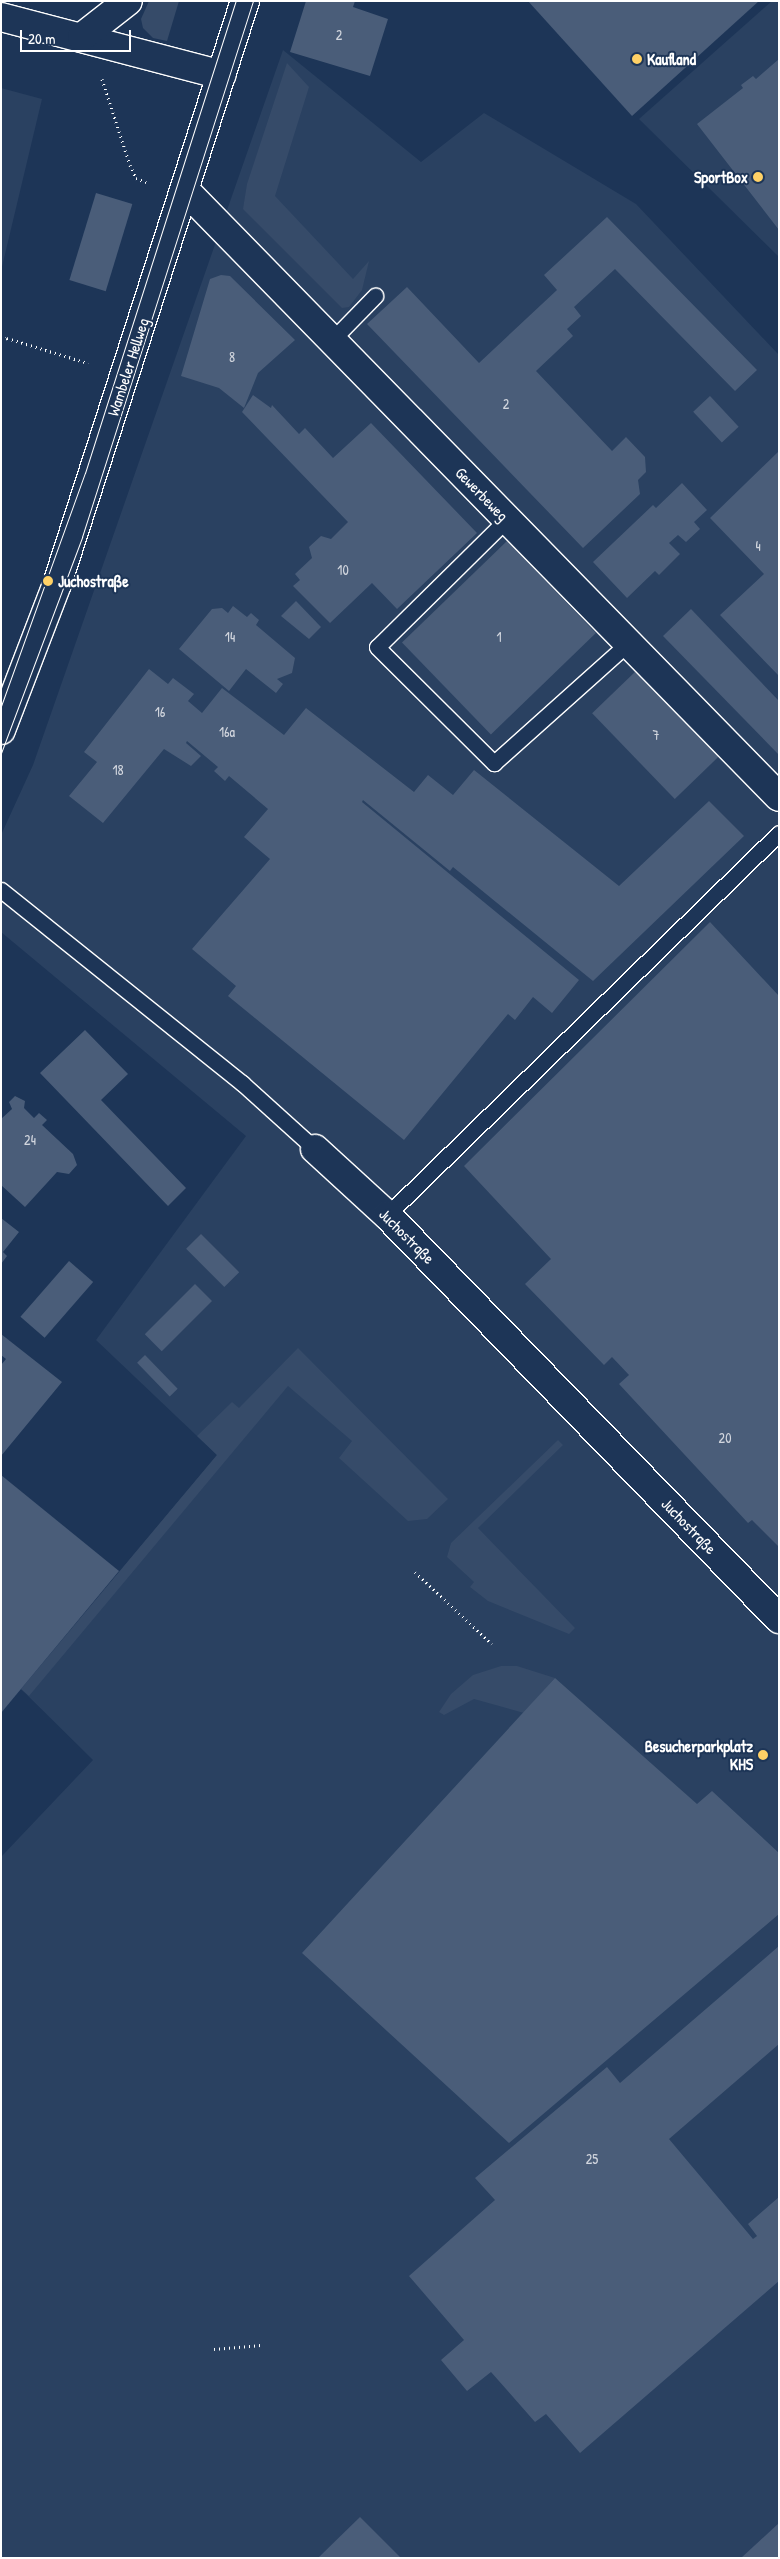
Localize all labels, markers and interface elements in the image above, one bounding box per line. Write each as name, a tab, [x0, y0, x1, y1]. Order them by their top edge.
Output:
scale bar	[22, 20, 134, 52]
house number: 2	[336, 27, 342, 43]
text: 20 m	[28, 28, 55, 49]
place label: Kaufland	[647, 49, 696, 69]
marker: Kaufland	[631, 53, 643, 65]
place label: SportBox	[694, 167, 748, 187]
marker: SportBox	[752, 171, 764, 183]
street label: Wambeler Hellweg	[103, 315, 153, 419]
house number: 8	[229, 349, 235, 365]
house number: 2	[503, 396, 509, 412]
street label: Gewerbeweg	[452, 463, 512, 525]
house number: 4	[755, 538, 761, 554]
house number: 10	[337, 562, 349, 578]
place label: Juchostraße	[58, 571, 129, 591]
marker: Juchostraße	[42, 575, 54, 587]
house number: 14	[225, 629, 235, 645]
house number: 1	[496, 629, 502, 645]
house number: 16	[155, 704, 165, 720]
house number: 16a	[219, 724, 235, 740]
house number: 7	[653, 727, 659, 743]
house number: 18	[112, 762, 124, 778]
house number: 24	[24, 1132, 36, 1148]
street label: Juchostraße	[375, 1204, 439, 1268]
house number: 20	[719, 1430, 731, 1446]
street label: Juchostraße	[658, 1494, 720, 1558]
place label: Besucherparkplatz KHS	[645, 1736, 753, 1774]
marker: Besucherparkplatz KHS	[757, 1749, 769, 1761]
house number: 25	[586, 2151, 598, 2167]

